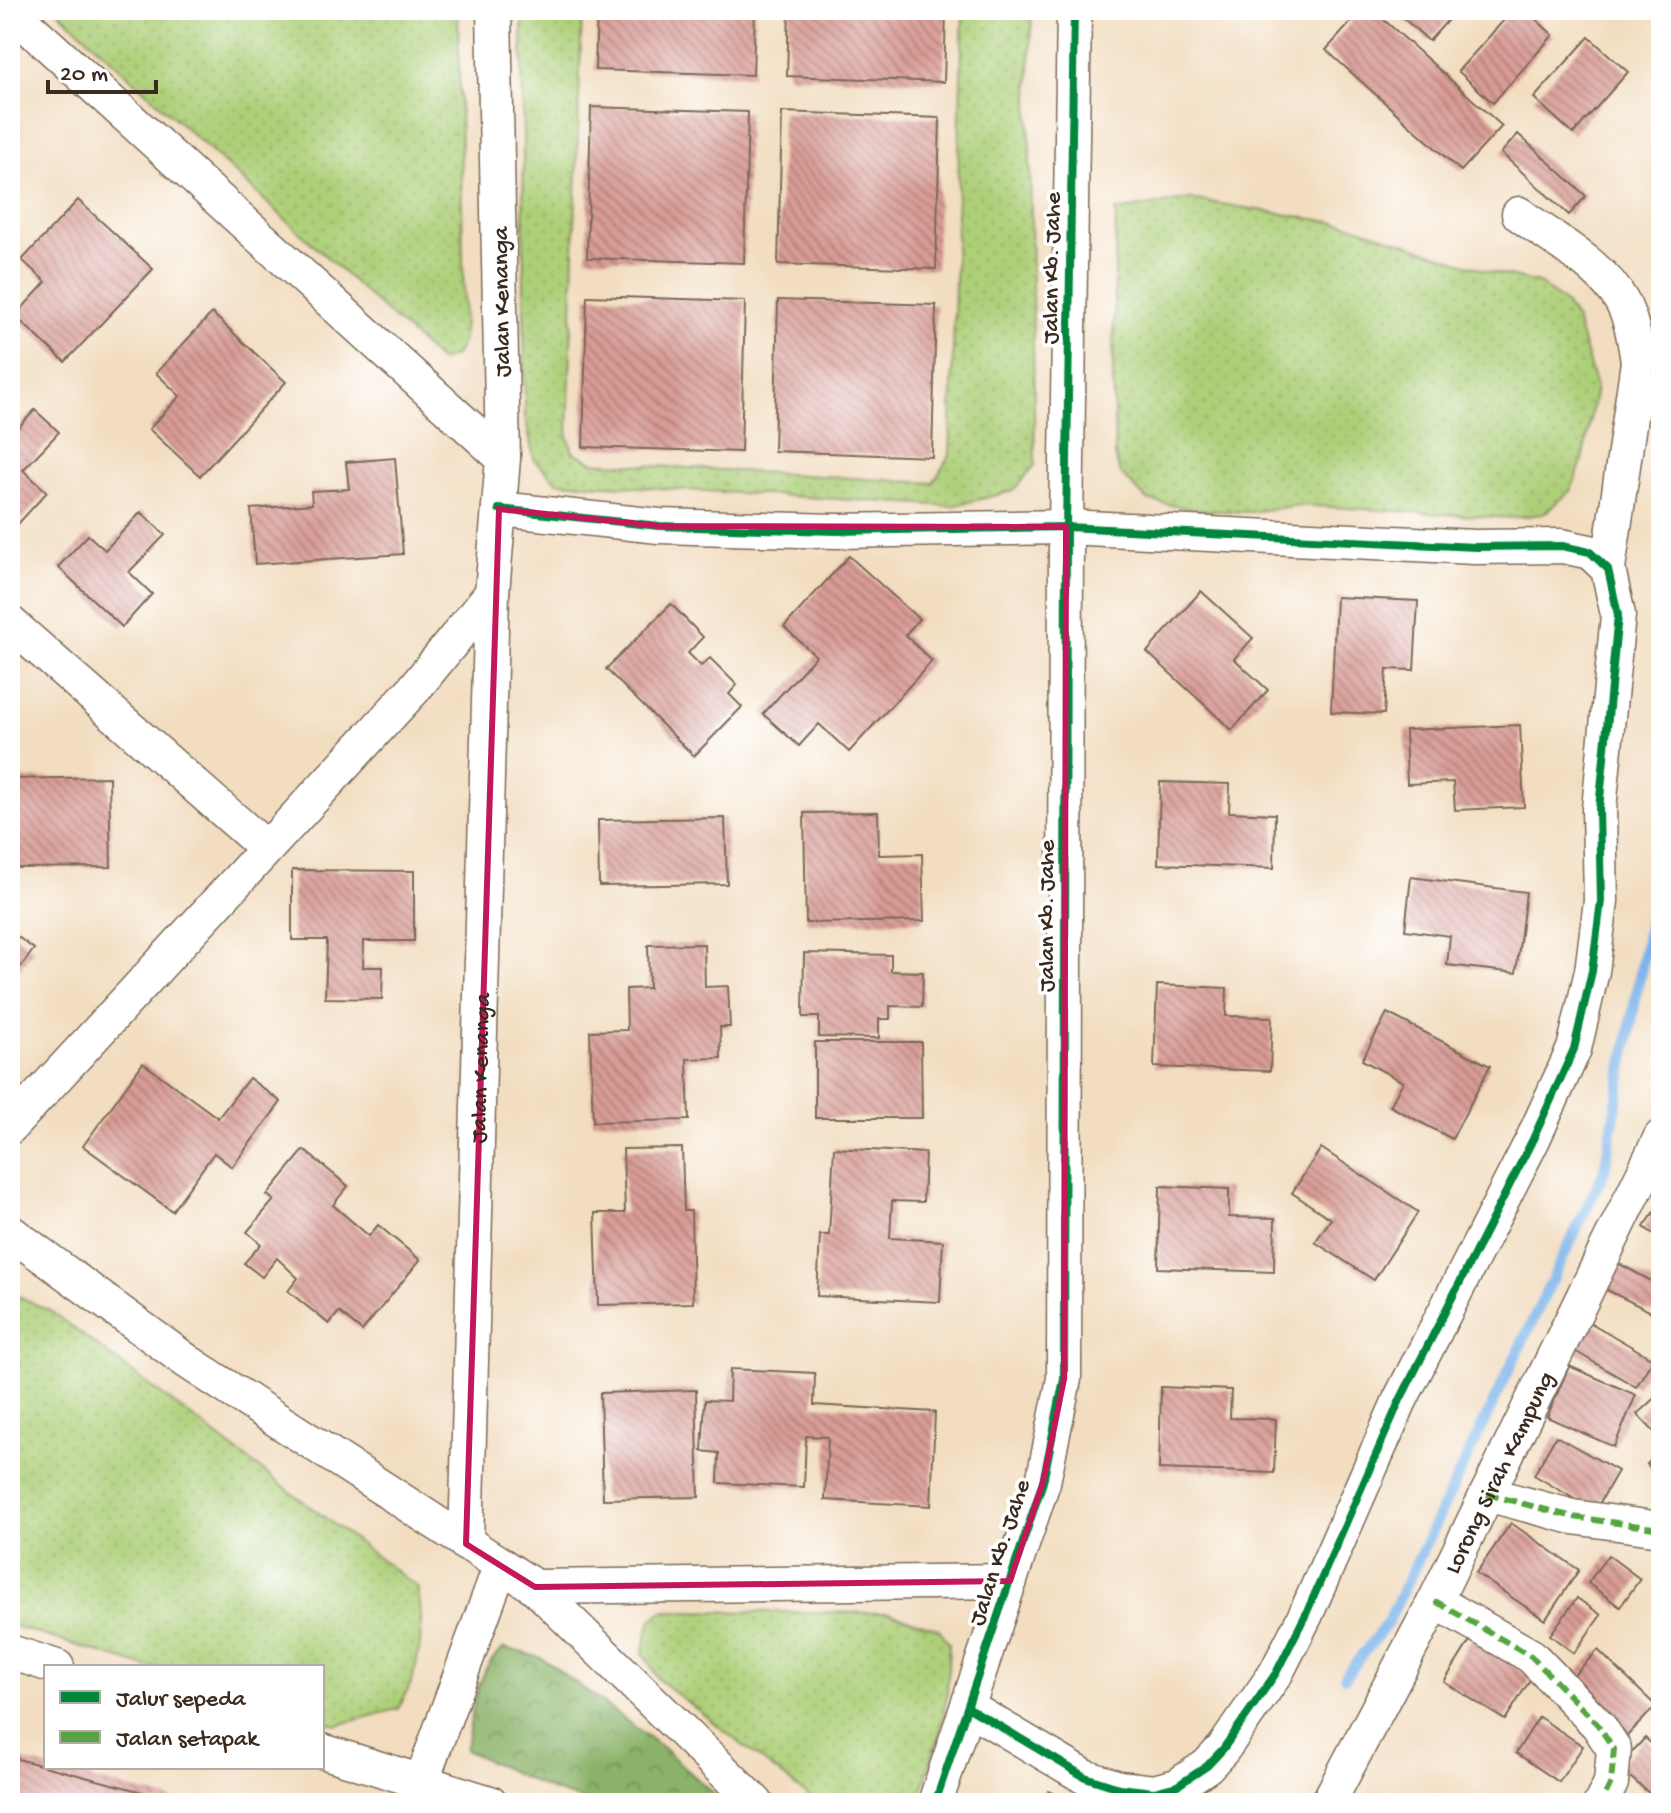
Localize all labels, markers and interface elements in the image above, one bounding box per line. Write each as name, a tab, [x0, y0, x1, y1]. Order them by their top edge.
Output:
scale bar	[48, 44, 156, 94]
text: 20 m	[60, 61, 108, 90]
street label: Jalan Kb. Jahe	[1038, 191, 1069, 344]
street label: Jalan Kenanga	[488, 226, 519, 377]
street label: Jalan Kb. Jahe	[1034, 839, 1063, 992]
street label: Jalan Kenanga	[466, 992, 499, 1144]
street label: Lorong Sirah Kampung	[1439, 1368, 1562, 1580]
street label: Jalan Kb. Jahe	[964, 1476, 1039, 1630]
legend	[44, 1665, 324, 1769]
text: Jalur sepeda	[116, 1686, 246, 1715]
text: Jalan setapak	[116, 1726, 260, 1755]

